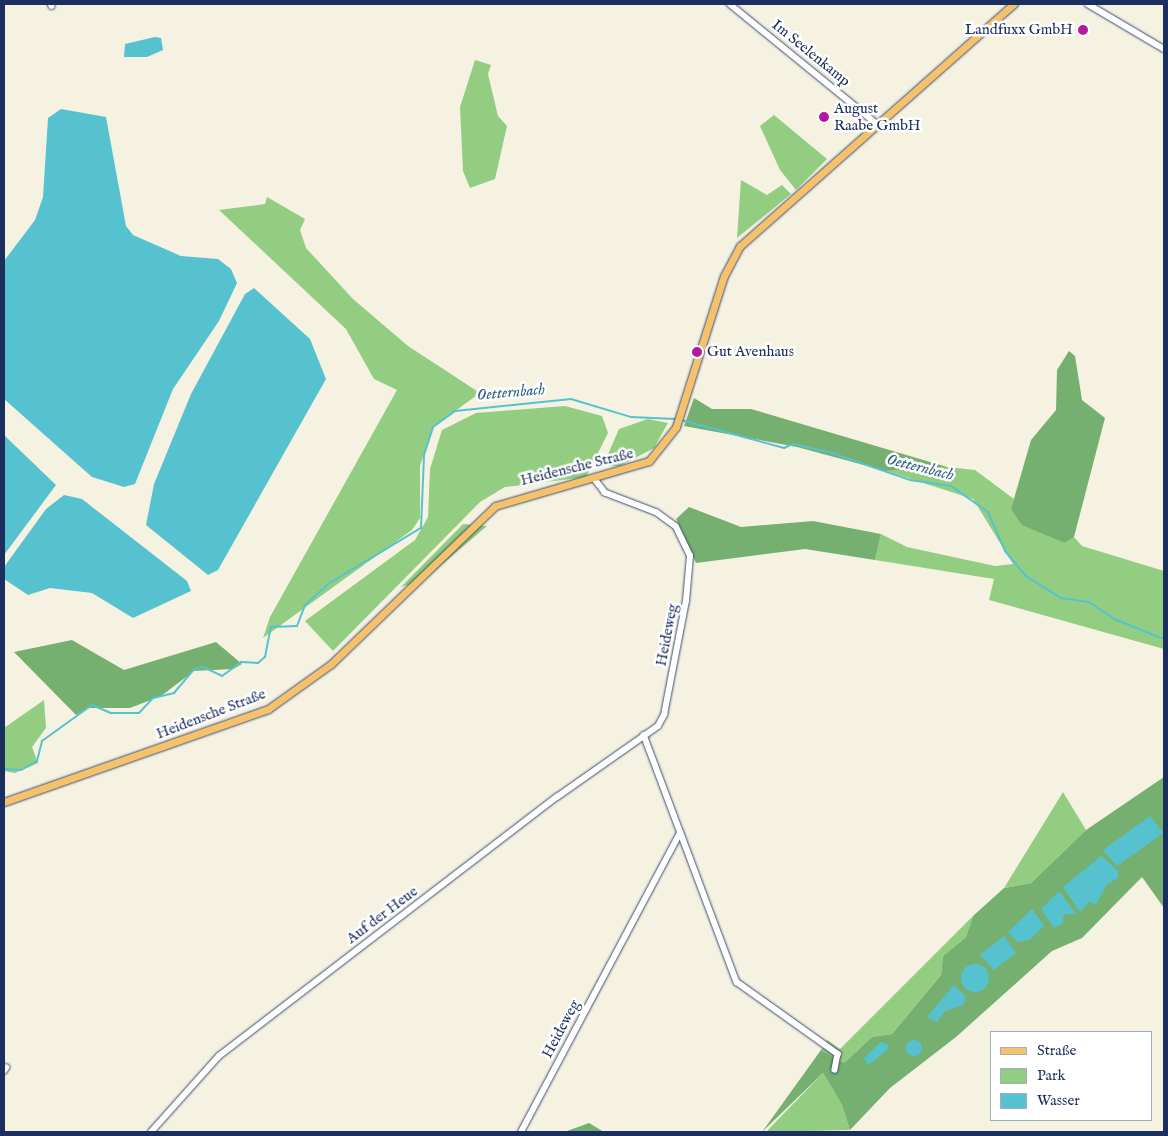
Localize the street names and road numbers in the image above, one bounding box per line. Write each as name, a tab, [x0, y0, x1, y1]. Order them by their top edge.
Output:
street label: Im Seelenkamp	[768, 16, 854, 90]
street label: Heidensche Straße	[519, 444, 635, 490]
street label: Heideweg	[652, 602, 682, 668]
street label: Heidensche Straße	[154, 685, 268, 743]
street label: Auf der Heue	[343, 882, 421, 948]
street label: Heideweg	[538, 997, 584, 1061]

